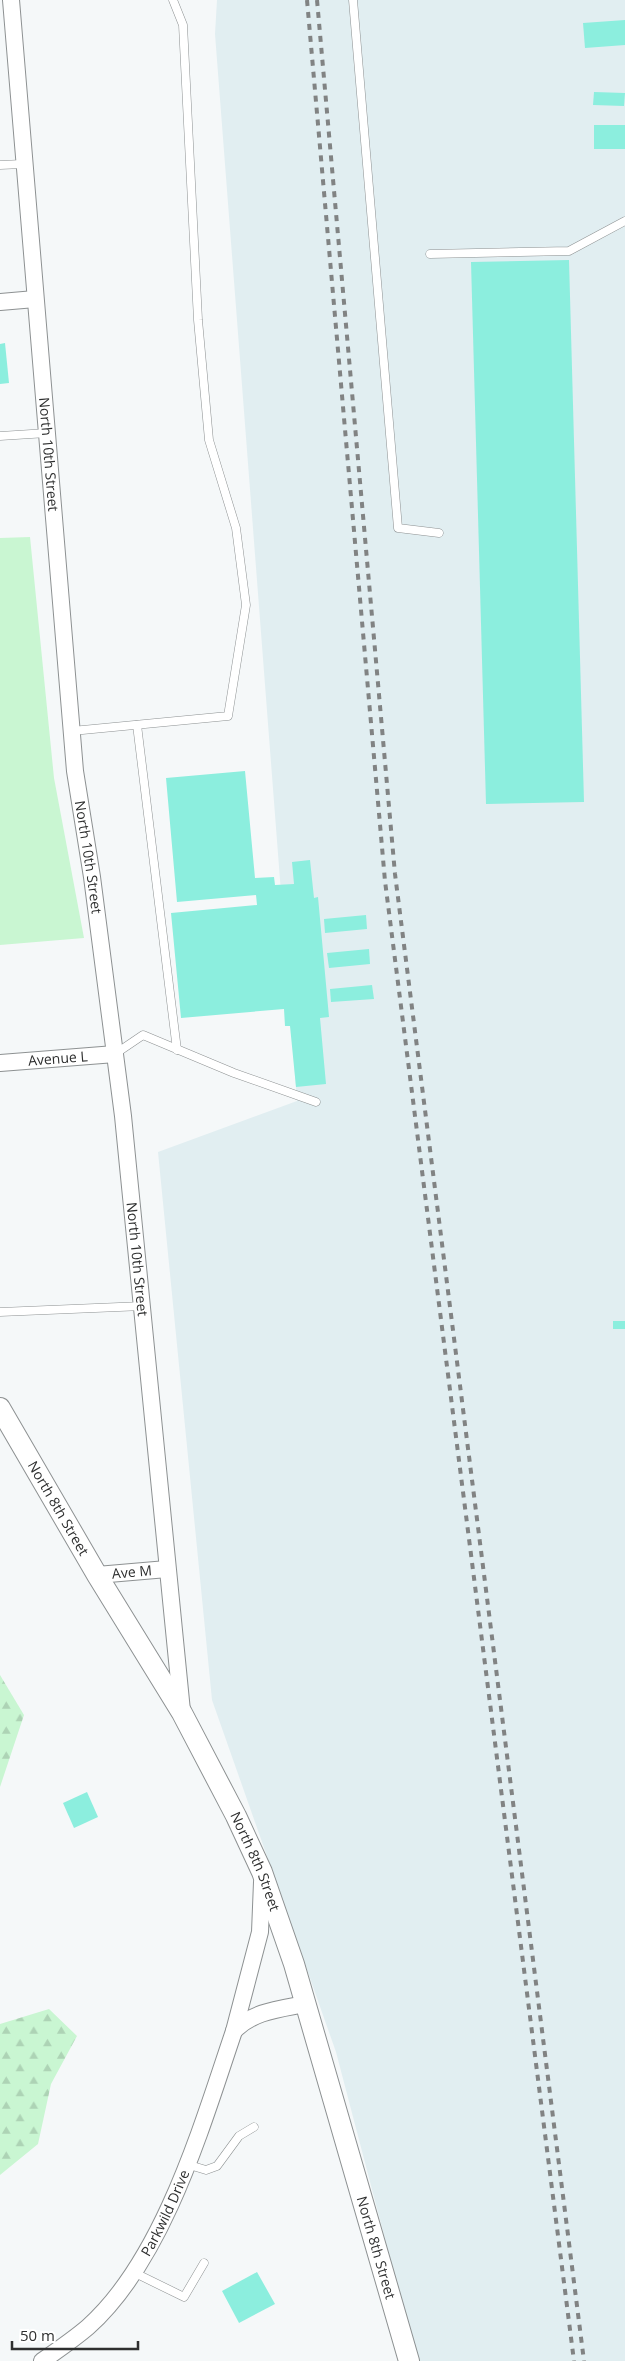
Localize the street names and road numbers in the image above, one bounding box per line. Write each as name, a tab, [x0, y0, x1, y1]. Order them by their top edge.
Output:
street label: North 10th Street	[35, 397, 63, 512]
street label: North 10th Street	[71, 799, 107, 915]
street label: Avenue L	[27, 1046, 88, 1070]
street label: North 10th Street	[123, 1201, 153, 1317]
street label: North 8th Street	[24, 1457, 94, 1559]
street label: Ave M	[111, 1560, 153, 1583]
street label: North 8th Street	[226, 1808, 285, 1914]
street label: Parkwild Drive	[136, 2167, 193, 2260]
street label: North 8th Street	[353, 2194, 401, 2301]

